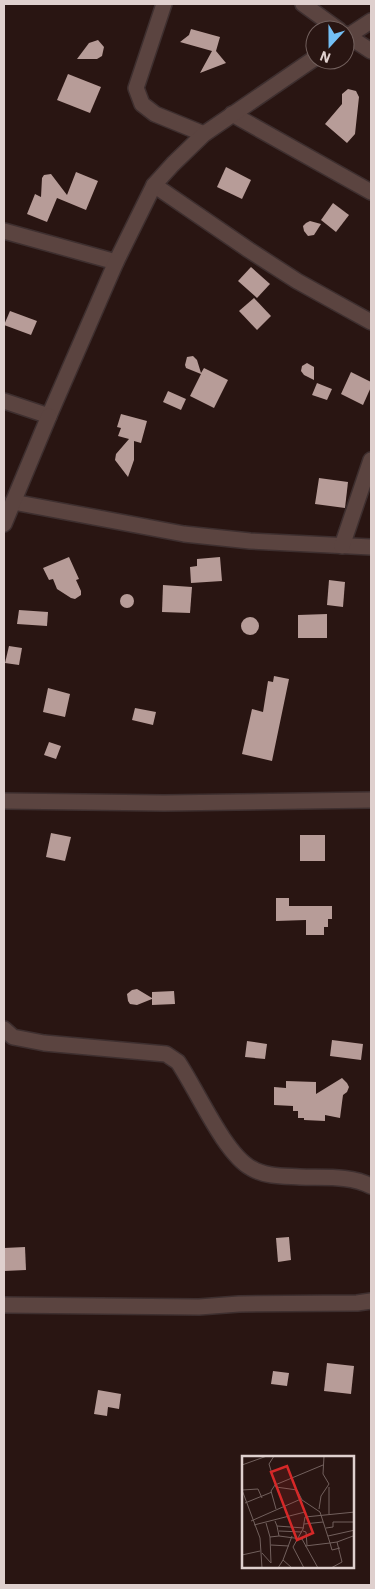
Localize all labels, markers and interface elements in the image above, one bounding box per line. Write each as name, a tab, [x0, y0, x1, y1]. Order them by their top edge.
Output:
north arrow	[305, 20, 355, 70]
text: N	[317, 47, 333, 67]
inset map	[242, 1456, 355, 1569]

